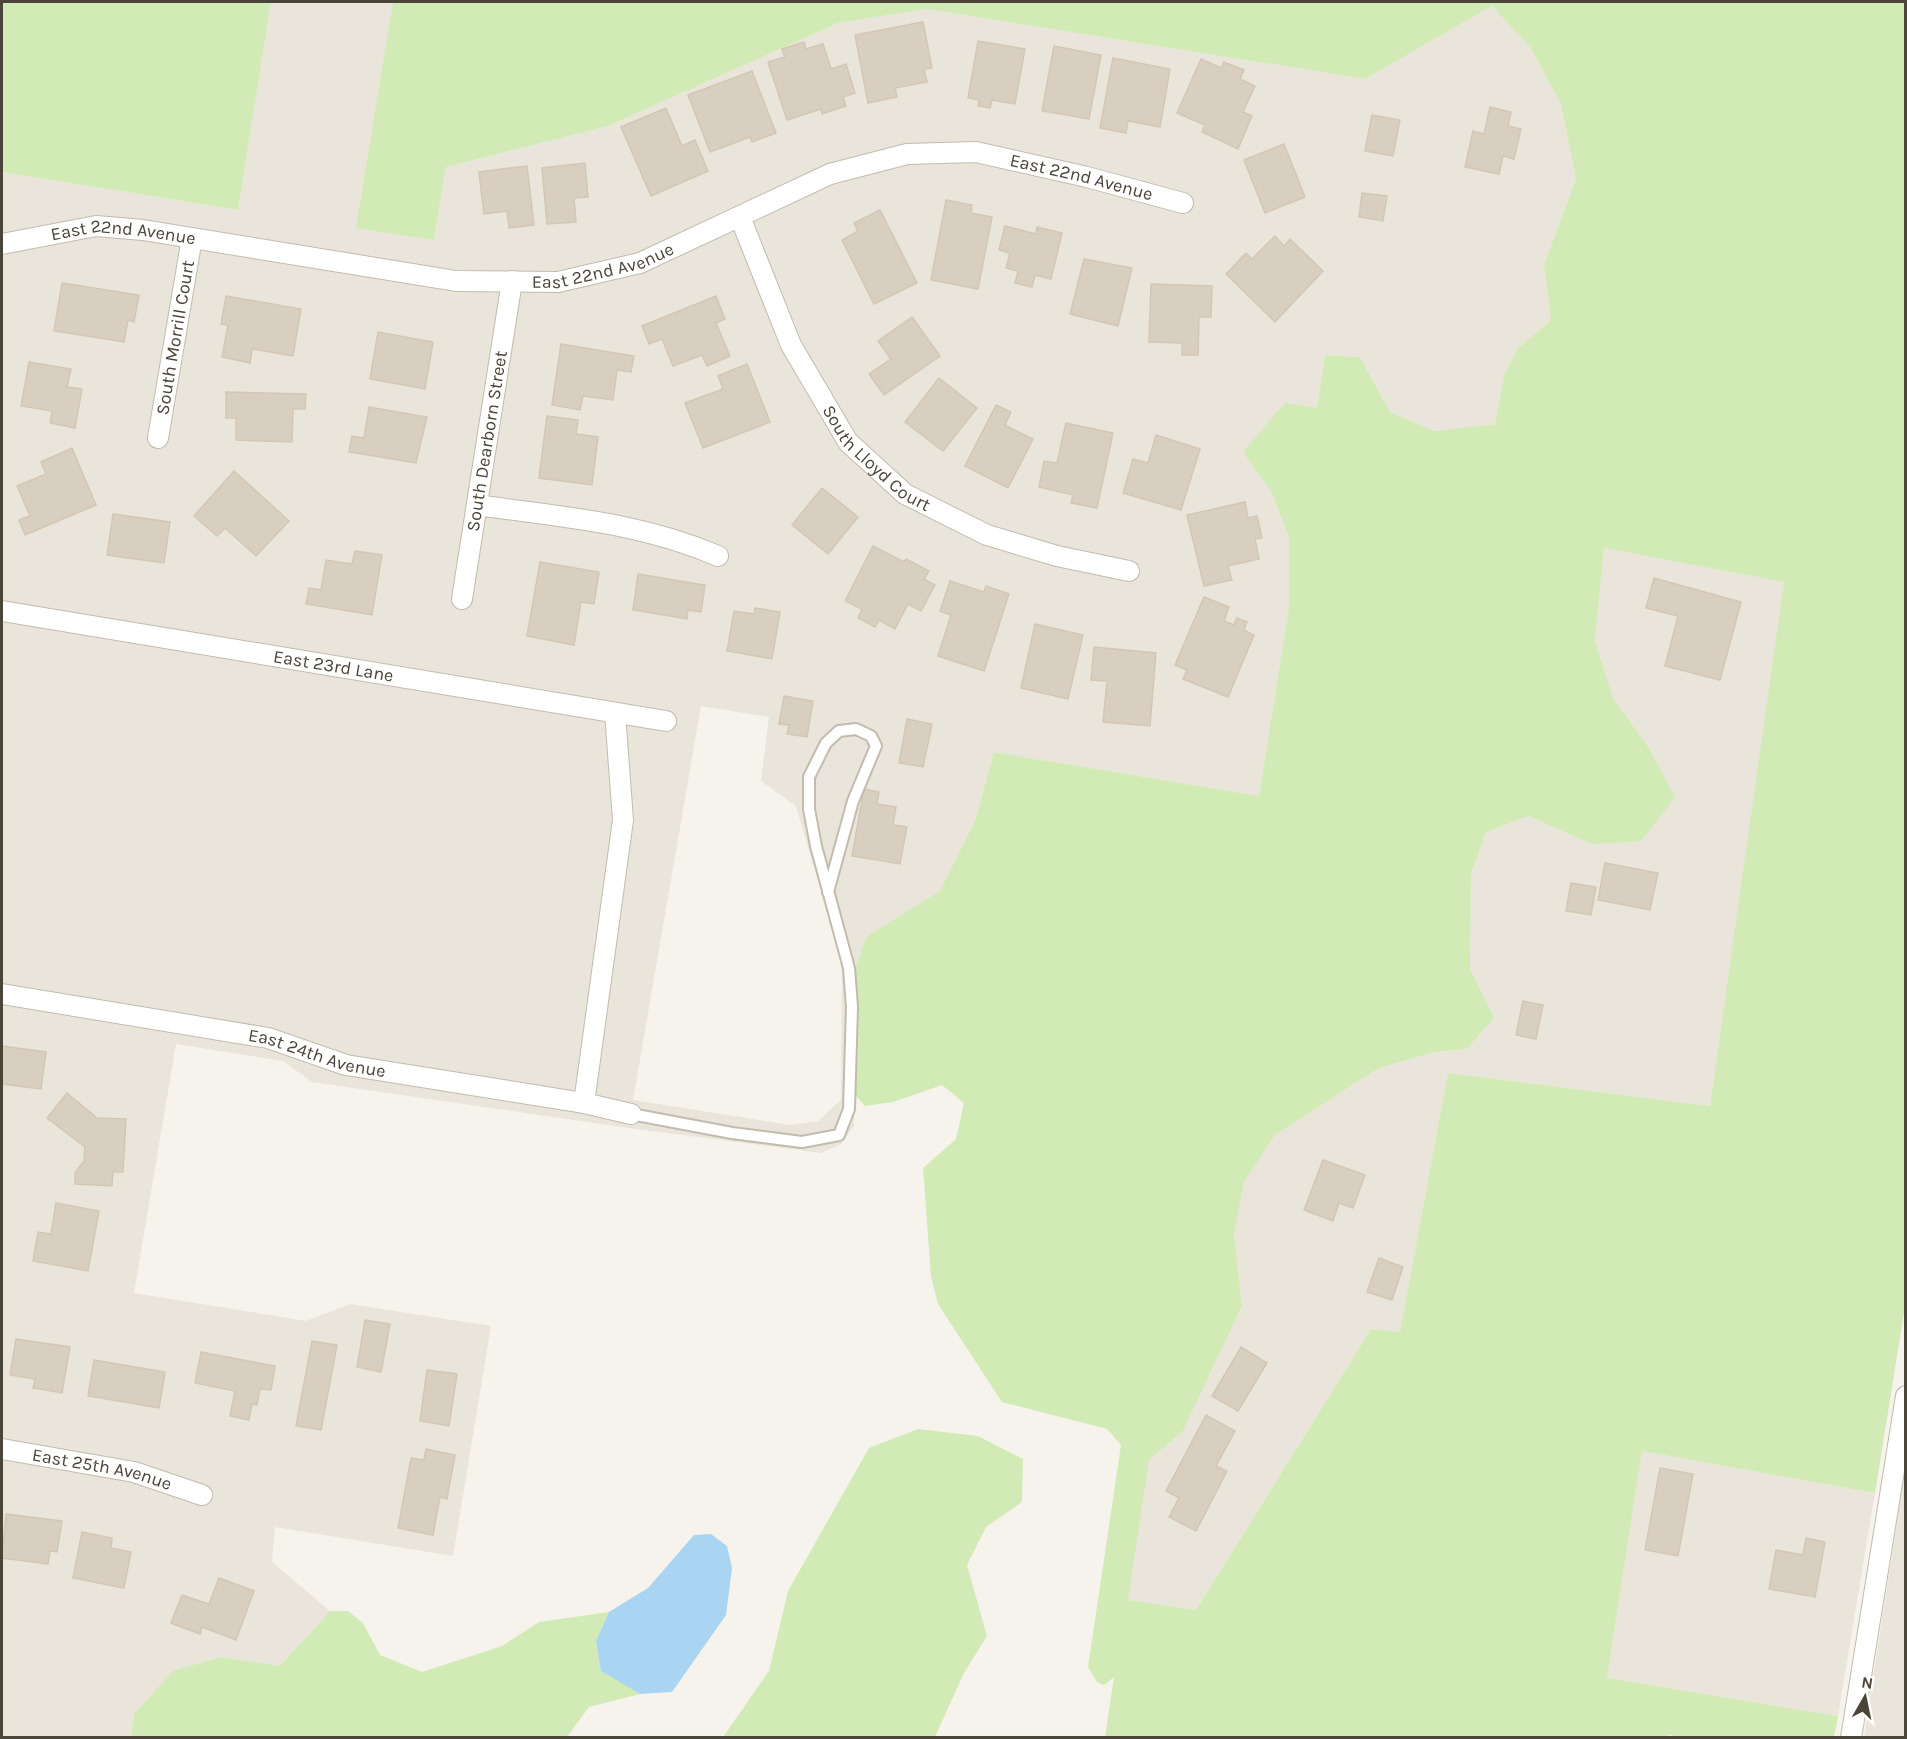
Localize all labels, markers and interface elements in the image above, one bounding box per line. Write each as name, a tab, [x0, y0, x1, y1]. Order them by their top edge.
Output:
street label: East 22nd Avenue	[1008, 149, 1155, 205]
street label: East 22nd Avenue	[49, 214, 197, 249]
street label: East 22nd Avenue	[532, 238, 677, 293]
street label: South Morrill Court	[151, 258, 199, 416]
street label: South Dearborn Street	[462, 349, 512, 533]
street label: South Lloyd Court	[818, 401, 934, 516]
street label: East 23rd Lane	[272, 645, 395, 687]
street label: East 24th Avenue	[247, 1024, 387, 1082]
street label: East 25th Avenue	[30, 1443, 175, 1495]
north arrow	[1835, 1667, 1895, 1727]
text: N	[1860, 1672, 1874, 1693]

